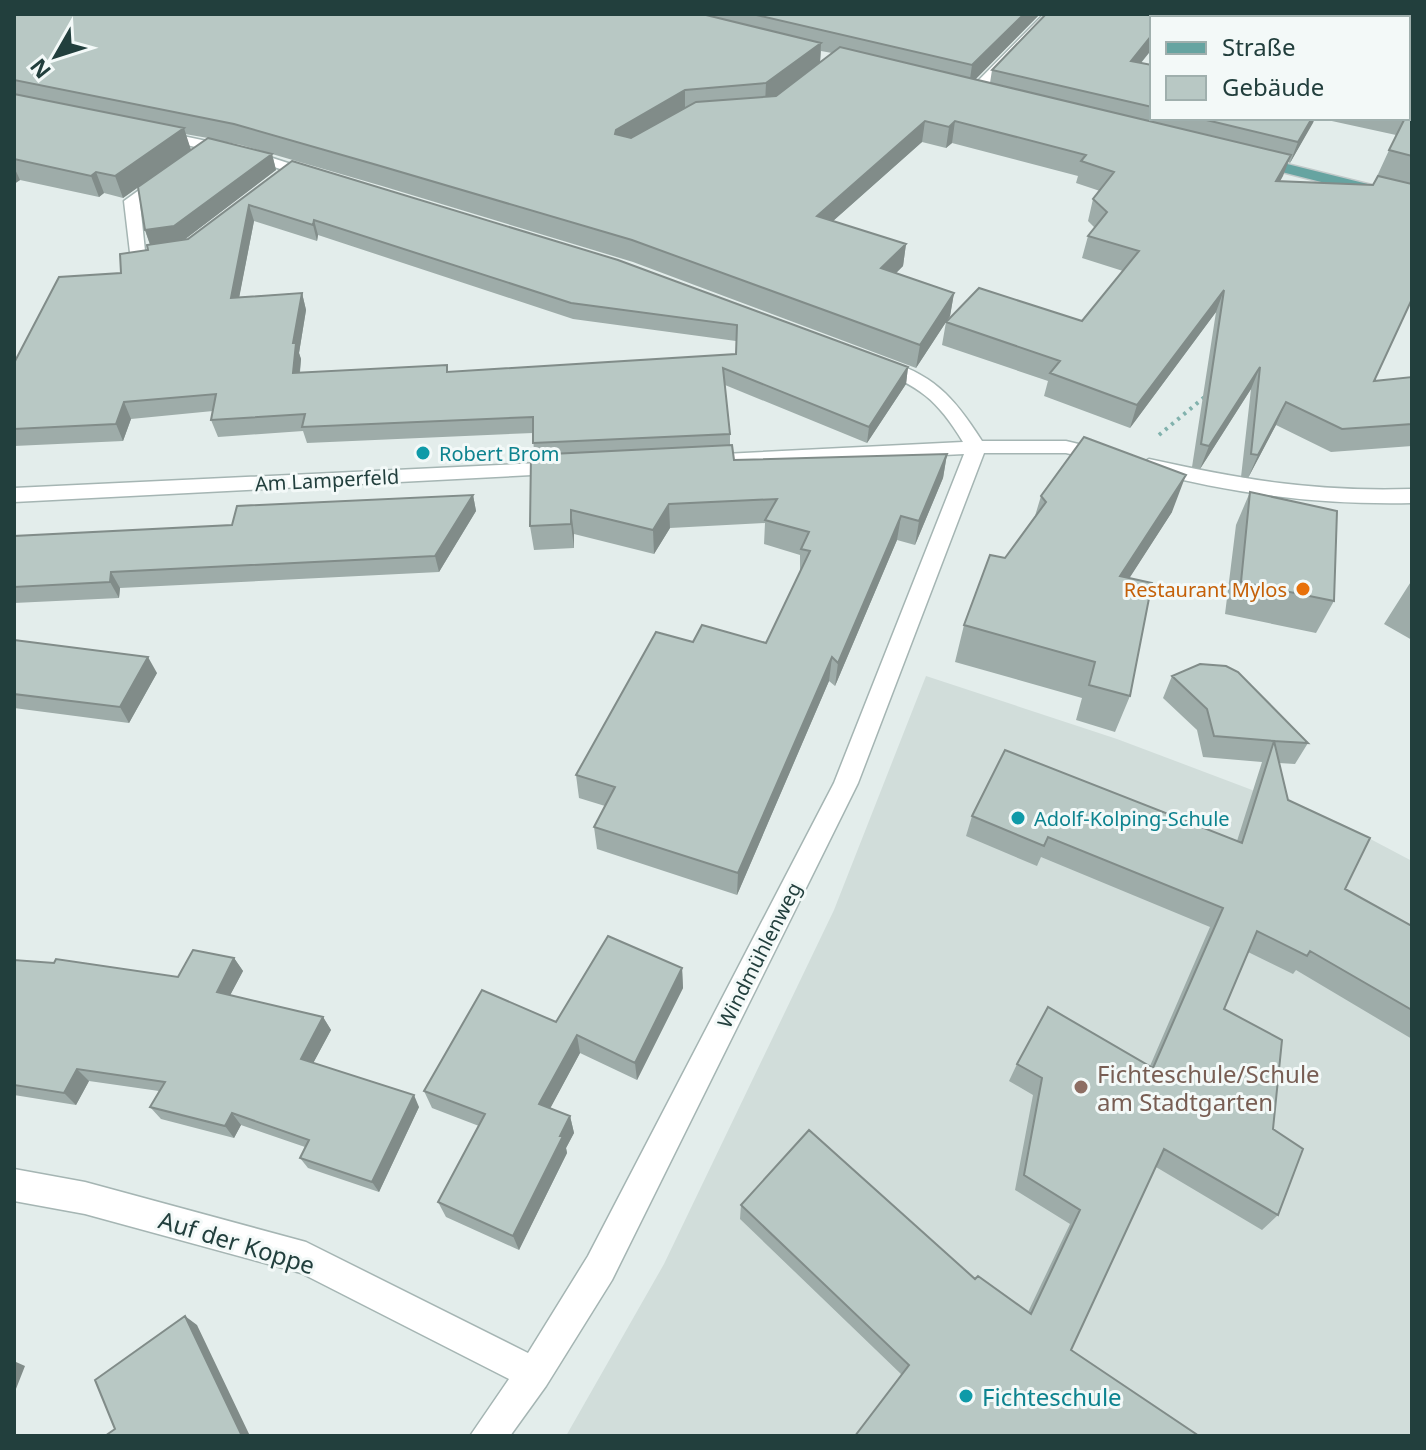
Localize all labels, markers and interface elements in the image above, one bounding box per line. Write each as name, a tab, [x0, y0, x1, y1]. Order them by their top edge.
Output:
north arrow	[16, 16, 96, 96]
legend	[1150, 16, 1410, 120]
text: Straße	[1222, 30, 1295, 63]
text: N	[22, 53, 57, 86]
text: Gebäude	[1222, 70, 1324, 103]
place label: Robert Brom	[439, 440, 559, 467]
marker: Robert Brom	[414, 444, 432, 462]
street label: Am Lamperfeld	[254, 463, 400, 497]
place label: Restaurant Mylos	[1124, 576, 1287, 603]
marker: Restaurant Mylos	[1294, 580, 1312, 598]
place label: Adolf-Kolping-Schule	[1034, 805, 1230, 832]
marker: Adolf-Kolping-Schule	[1009, 809, 1027, 827]
street label: Windmühlenweg	[711, 878, 807, 1032]
place label: Fichteschule/Schule am Stadtgarten	[1097, 1057, 1320, 1118]
marker: Fichteschule/Schule am Stadtgarten	[1072, 1078, 1090, 1096]
street label: Auf der Koppe	[155, 1203, 319, 1281]
place label: Fichteschule	[982, 1380, 1122, 1413]
marker: Fichteschule	[957, 1387, 975, 1405]

